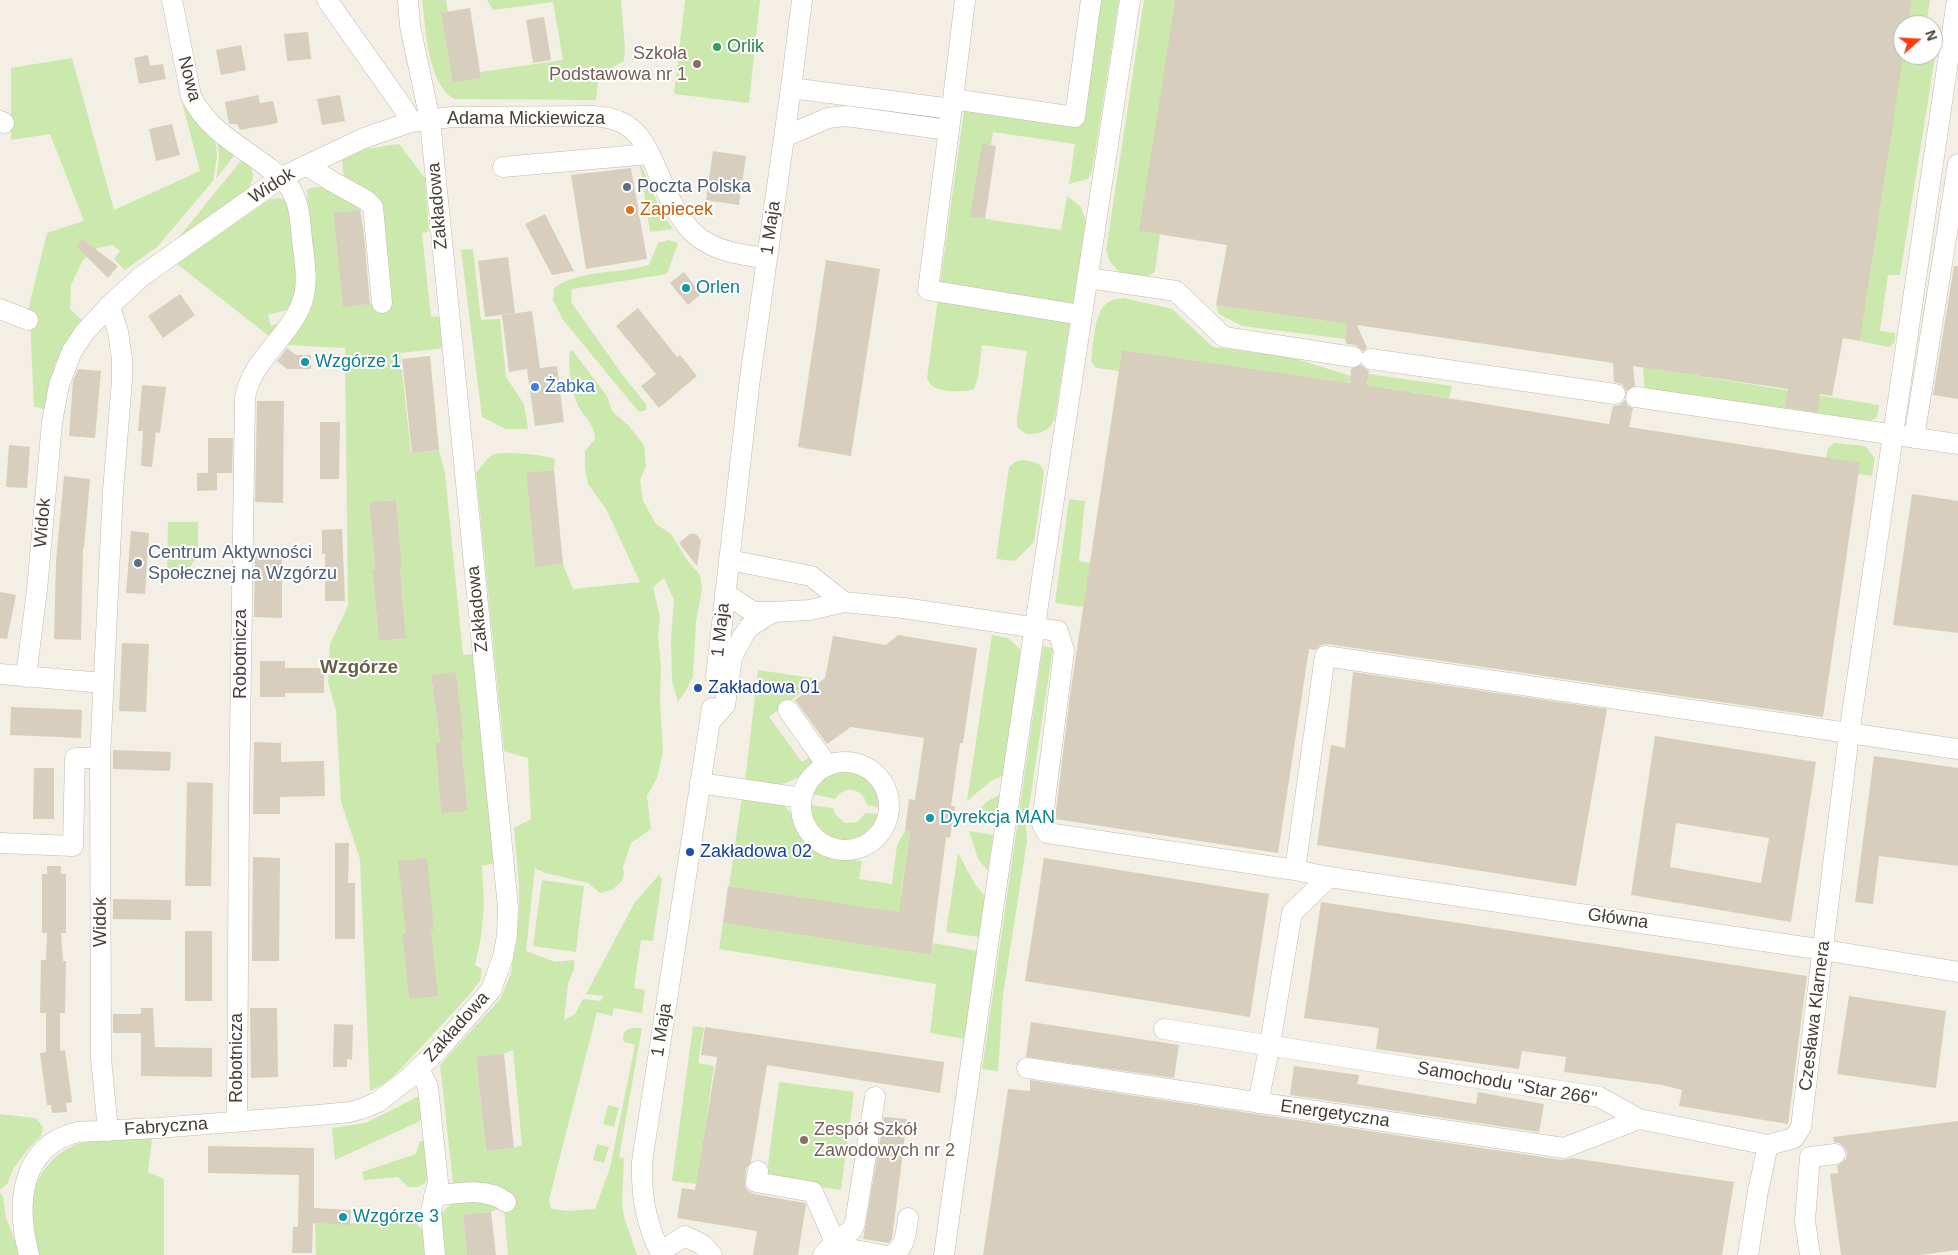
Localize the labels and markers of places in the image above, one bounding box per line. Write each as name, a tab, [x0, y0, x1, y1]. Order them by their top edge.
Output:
place label: Orlik	[727, 36, 764, 58]
marker: Orlik	[711, 41, 723, 53]
place label: Szkoła Podstawowa nr 1	[549, 43, 687, 86]
marker: Szkoła Podstawowa nr 1	[691, 58, 703, 70]
place label: Poczta Polska	[637, 176, 751, 198]
marker: Poczta Polska	[621, 181, 633, 193]
place label: Zapiecek	[640, 199, 713, 221]
marker: Zapiecek	[624, 204, 636, 216]
place label: Orlen	[696, 277, 740, 299]
marker: Orlen	[680, 282, 692, 294]
place label: Wzgórze 1	[315, 351, 401, 373]
marker: Wzgórze 1	[299, 356, 311, 368]
place label: Żabka	[545, 376, 595, 398]
marker: Żabka	[529, 381, 541, 393]
place label: Centrum Aktywności Społecznej na Wzgórzu	[148, 542, 337, 584]
marker: Centrum Aktywności Społecznej na Wzgórzu	[132, 557, 144, 569]
place label: Zakładowa 01	[708, 677, 820, 699]
marker: Zakładowa 01	[692, 682, 704, 694]
place label: Dyrekcja MAN	[940, 807, 1055, 829]
marker: Dyrekcja MAN	[924, 812, 936, 824]
place label: Zakładowa 02	[700, 841, 812, 863]
marker: Zakładowa 02	[684, 846, 696, 858]
place label: Zespół Szkół Zawodowych nr 2	[814, 1119, 955, 1162]
marker: Zespół Szkół Zawodowych nr 2	[798, 1134, 810, 1146]
place label: Wzgórze 3	[353, 1206, 439, 1228]
marker: Wzgórze 3	[337, 1211, 349, 1223]

